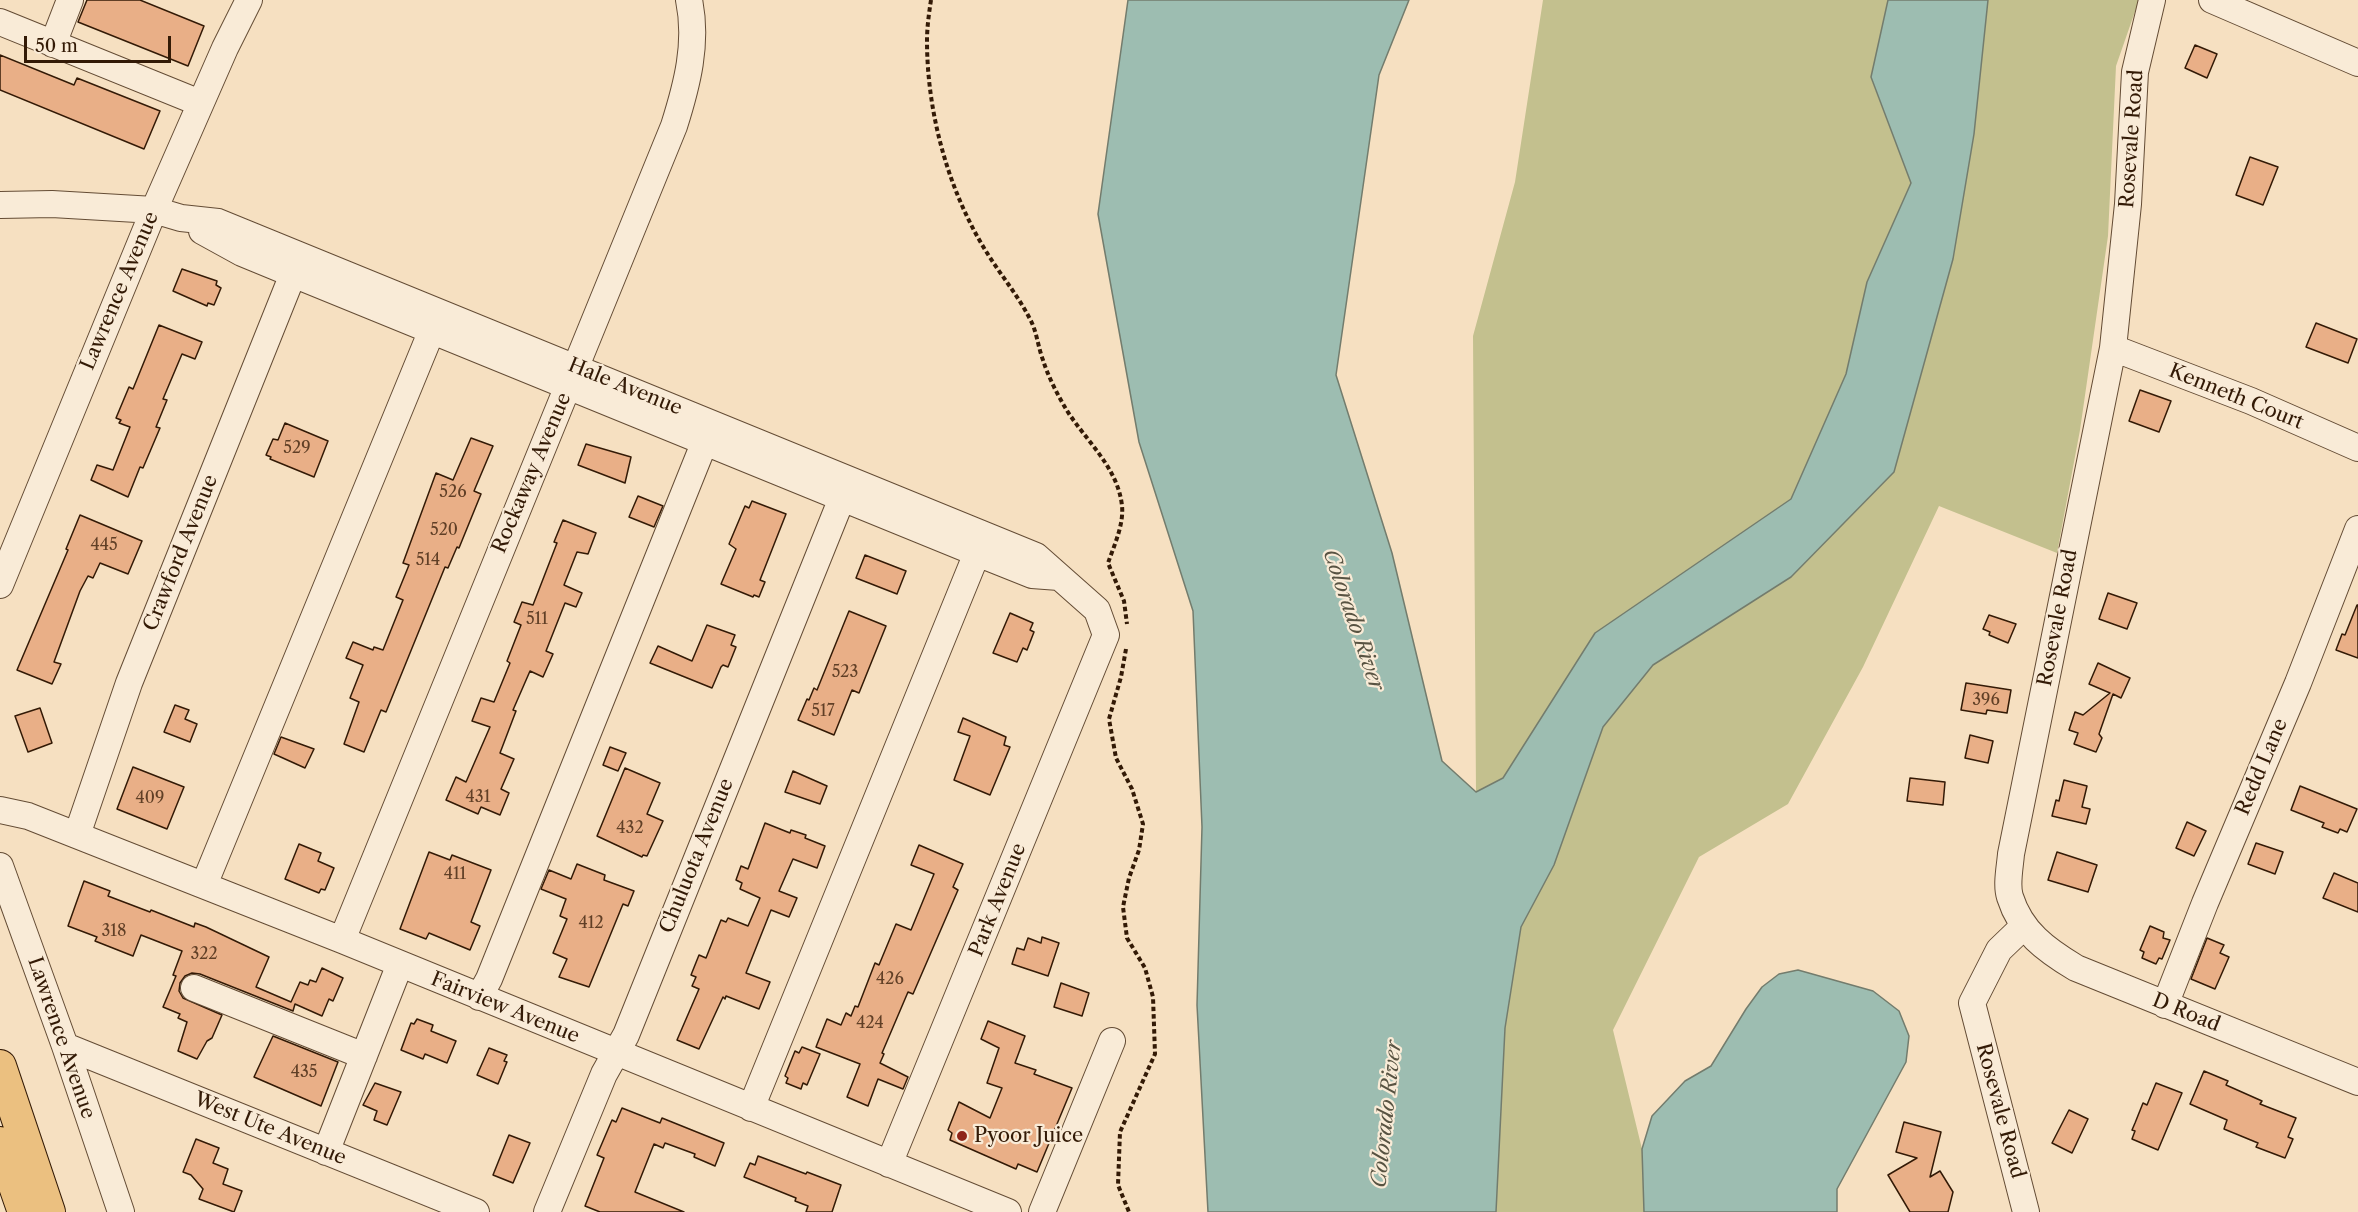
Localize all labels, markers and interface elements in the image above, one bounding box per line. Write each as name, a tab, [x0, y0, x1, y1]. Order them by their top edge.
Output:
scale bar	[27, 24, 174, 62]
text: 50 m	[35, 35, 78, 57]
street label: Rosevale Road	[2115, 69, 2149, 209]
street label: Lawrence Avenue	[76, 208, 164, 374]
street label: Hale Avenue	[564, 353, 686, 421]
street label: Kenneth Court	[2165, 359, 2307, 435]
street label: Rockaway Avenue	[487, 389, 577, 557]
house number: 529	[283, 438, 311, 458]
street label: Crawford Avenue	[139, 471, 223, 635]
house number: 526	[439, 482, 467, 502]
house number: 520	[430, 520, 458, 540]
house number: 445	[90, 535, 118, 555]
water label: Colorado River	[1317, 546, 1389, 694]
street label: Rosevale Road	[2033, 547, 2083, 689]
house number: 514	[416, 550, 440, 570]
house number: 511	[526, 609, 548, 629]
house number: 523	[832, 662, 858, 682]
house number: 396	[1972, 690, 2000, 710]
house number: 517	[811, 701, 835, 721]
street label: Redd Lane	[2231, 715, 2293, 819]
street label: Chuluota Avenue	[655, 775, 739, 937]
house number: 431	[466, 787, 490, 807]
house number: 409	[136, 788, 164, 808]
house number: 432	[616, 818, 644, 838]
street label: Park Avenue	[964, 840, 1032, 960]
house number: 411	[444, 864, 466, 884]
house number: 412	[578, 913, 604, 933]
house number: 318	[101, 921, 127, 941]
house number: 322	[190, 944, 218, 964]
street label: Lawrence Avenue	[22, 954, 100, 1122]
street label: Fairview Avenue	[427, 967, 583, 1049]
house number: 426	[876, 969, 904, 989]
street label: D Road	[2149, 989, 2223, 1037]
house number: 424	[856, 1013, 884, 1033]
water label: Colorado River	[1367, 1039, 1407, 1189]
street label: Rosevale Road	[1970, 1041, 2030, 1181]
house number: 435	[291, 1062, 317, 1082]
street label: West Ute Avenue	[190, 1088, 350, 1170]
place label: Pyoor Juice	[974, 1124, 1083, 1148]
marker: Pyoor Juice	[955, 1129, 969, 1143]

